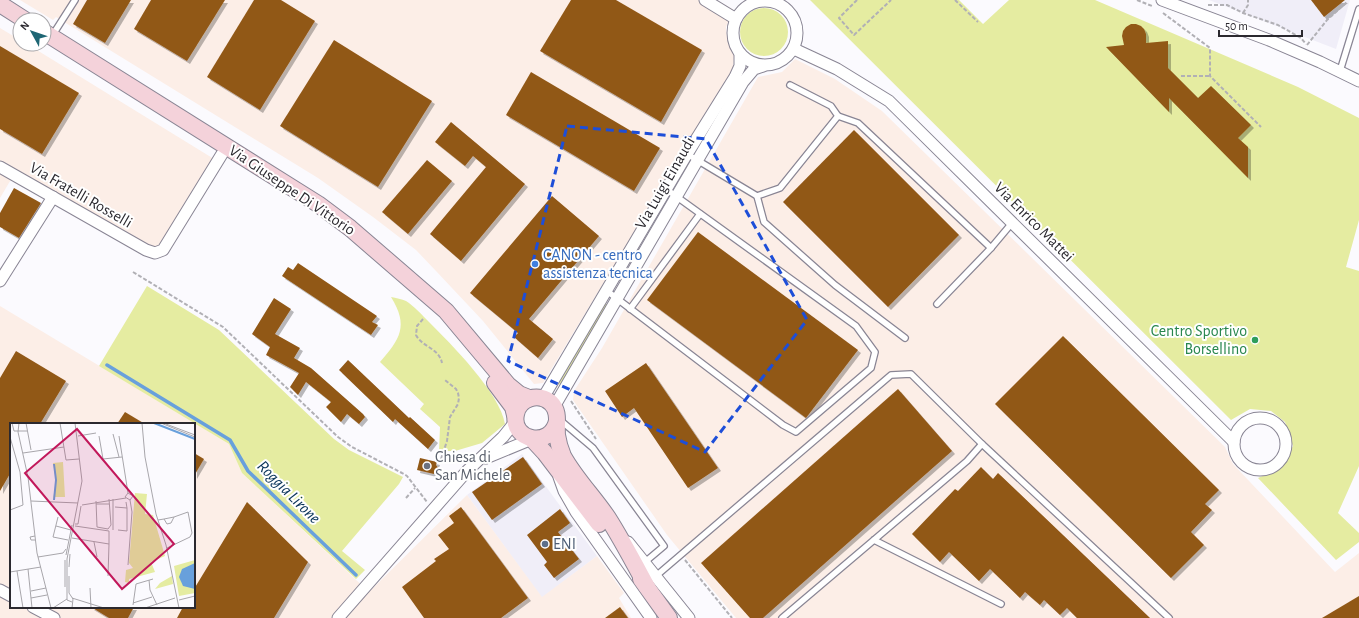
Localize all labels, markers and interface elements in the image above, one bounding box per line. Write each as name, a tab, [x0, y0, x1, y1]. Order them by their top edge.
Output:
north arrow	[12, 12, 52, 52]
scale bar	[1219, 12, 1302, 38]
text: N	[18, 19, 31, 32]
text: 50 m	[1225, 20, 1248, 32]
street label: Via Luigi Einaudi	[632, 134, 698, 232]
street label: Via Giuseppe Di Vittorio	[226, 142, 358, 238]
street label: Via Fratelli Rosselli	[27, 159, 135, 231]
street label: Via Enrico Mattei	[991, 179, 1077, 265]
place label: CANON - centro assistenza tecnica	[543, 247, 653, 281]
marker: CANON - centro assistenza tecnica	[530, 259, 540, 269]
place label: Centro Sportivo Borsellino	[1151, 323, 1247, 357]
marker: Centro Sportivo Borsellino	[1250, 335, 1260, 345]
inset map	[10, 423, 195, 608]
place label: Chiesa di San Michele	[435, 449, 510, 483]
water label: Roggia Lirone	[254, 457, 324, 527]
marker: Chiesa di San Michele	[422, 461, 432, 471]
place label: ENI	[553, 536, 576, 552]
marker: ENI	[540, 539, 550, 549]

